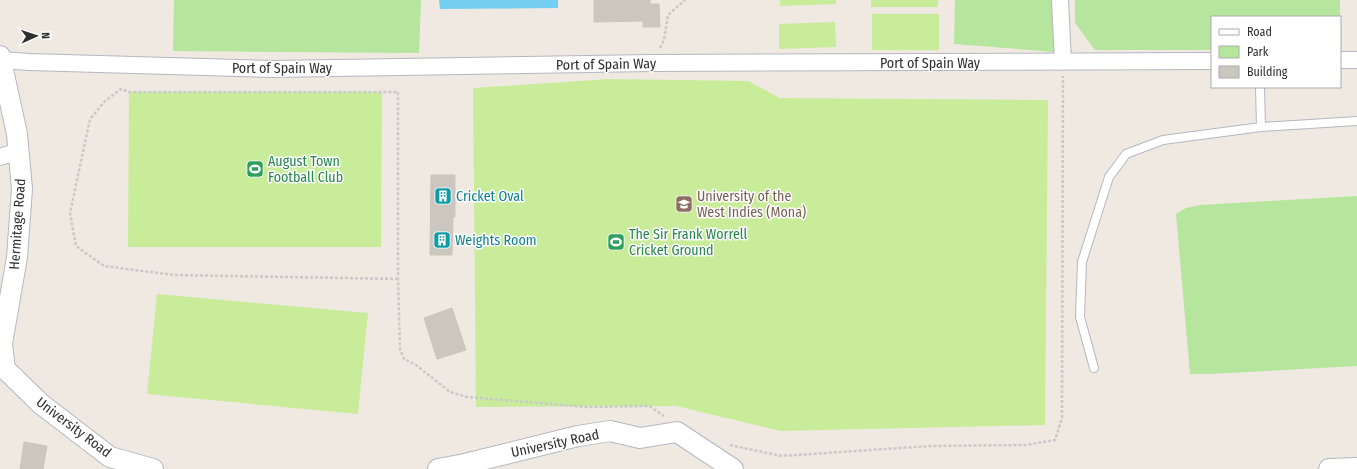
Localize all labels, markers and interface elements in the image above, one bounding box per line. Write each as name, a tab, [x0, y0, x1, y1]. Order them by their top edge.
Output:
north arrow	[16, 16, 56, 56]
legend	[1211, 16, 1341, 88]
text: Road	[1247, 25, 1272, 39]
text: N	[39, 32, 52, 39]
text: Park	[1247, 45, 1269, 59]
street label: Port of Spain Way	[556, 55, 657, 74]
street label: Port of Spain Way	[880, 55, 981, 72]
street label: Port of Spain Way	[232, 60, 333, 77]
text: Building	[1247, 65, 1288, 79]
place label: August Town Football Club	[268, 153, 343, 186]
sports icon: August Town Football Club	[245, 159, 265, 179]
street label: Hermitage Road	[6, 178, 29, 270]
building icon: Cricket Oval	[433, 186, 453, 206]
place label: Cricket Oval	[456, 188, 524, 205]
place label: University of the West Indies (Mona)	[697, 188, 806, 221]
school or university icon: University of the West Indies (Mona)	[674, 194, 694, 214]
place label: The Sir Frank Worrell Cricket Ground	[629, 226, 748, 259]
building icon: Weights Room	[432, 230, 452, 250]
place label: Weights Room	[455, 232, 537, 249]
sports icon: The Sir Frank Worrell Cricket Ground	[606, 232, 626, 252]
street label: University Road	[33, 394, 115, 461]
street label: University Road	[510, 426, 601, 461]

